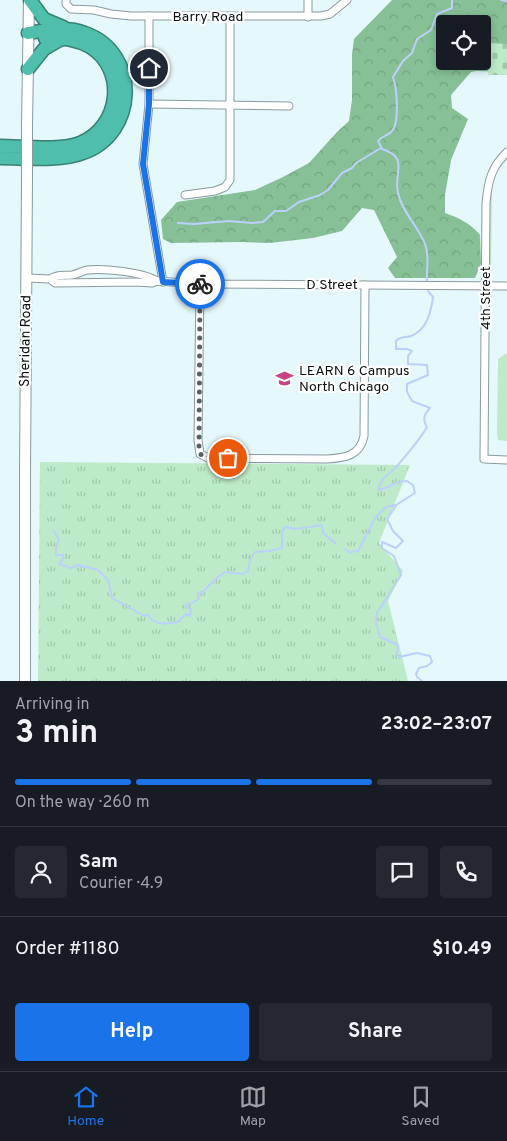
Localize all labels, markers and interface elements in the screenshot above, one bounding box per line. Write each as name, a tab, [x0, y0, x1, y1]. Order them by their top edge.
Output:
street label: Barry Road	[173, 9, 243, 26]
map controls	[436, 15, 491, 70]
button: locate	[436, 15, 491, 70]
pin	[128, 47, 170, 89]
icon: home	[135, 54, 163, 82]
courier	[175, 259, 225, 309]
street label: 4th Street	[478, 266, 495, 330]
icon: bike	[186, 270, 214, 298]
street label: D Street	[306, 277, 358, 294]
street label: Sheridan Road	[17, 295, 35, 387]
place label: LEARN 6 Campus North Chicago	[299, 363, 410, 396]
school or university icon: LEARN 6 Campus North Chicago	[275, 369, 295, 389]
pin	[207, 437, 249, 479]
icon: bag	[214, 444, 242, 472]
text: Arriving in	[15, 695, 90, 715]
text: 23:02–23:07	[381, 712, 492, 736]
text: 3 min	[15, 714, 98, 754]
text: On the way · 260 m	[15, 793, 149, 813]
button: person	[15, 846, 67, 898]
button: chat	[376, 846, 428, 898]
button: phone	[440, 846, 492, 898]
text: Sam	[79, 850, 118, 874]
text: Courier · 4.9	[79, 874, 163, 894]
text: Order #1180	[15, 937, 120, 961]
text: $10.49	[432, 937, 492, 961]
button: Help	[15, 1003, 249, 1061]
button: Share	[259, 1003, 492, 1061]
tab: Home	[67, 1083, 104, 1130]
tab: Map	[239, 1083, 267, 1130]
tab: Saved	[401, 1083, 440, 1130]

